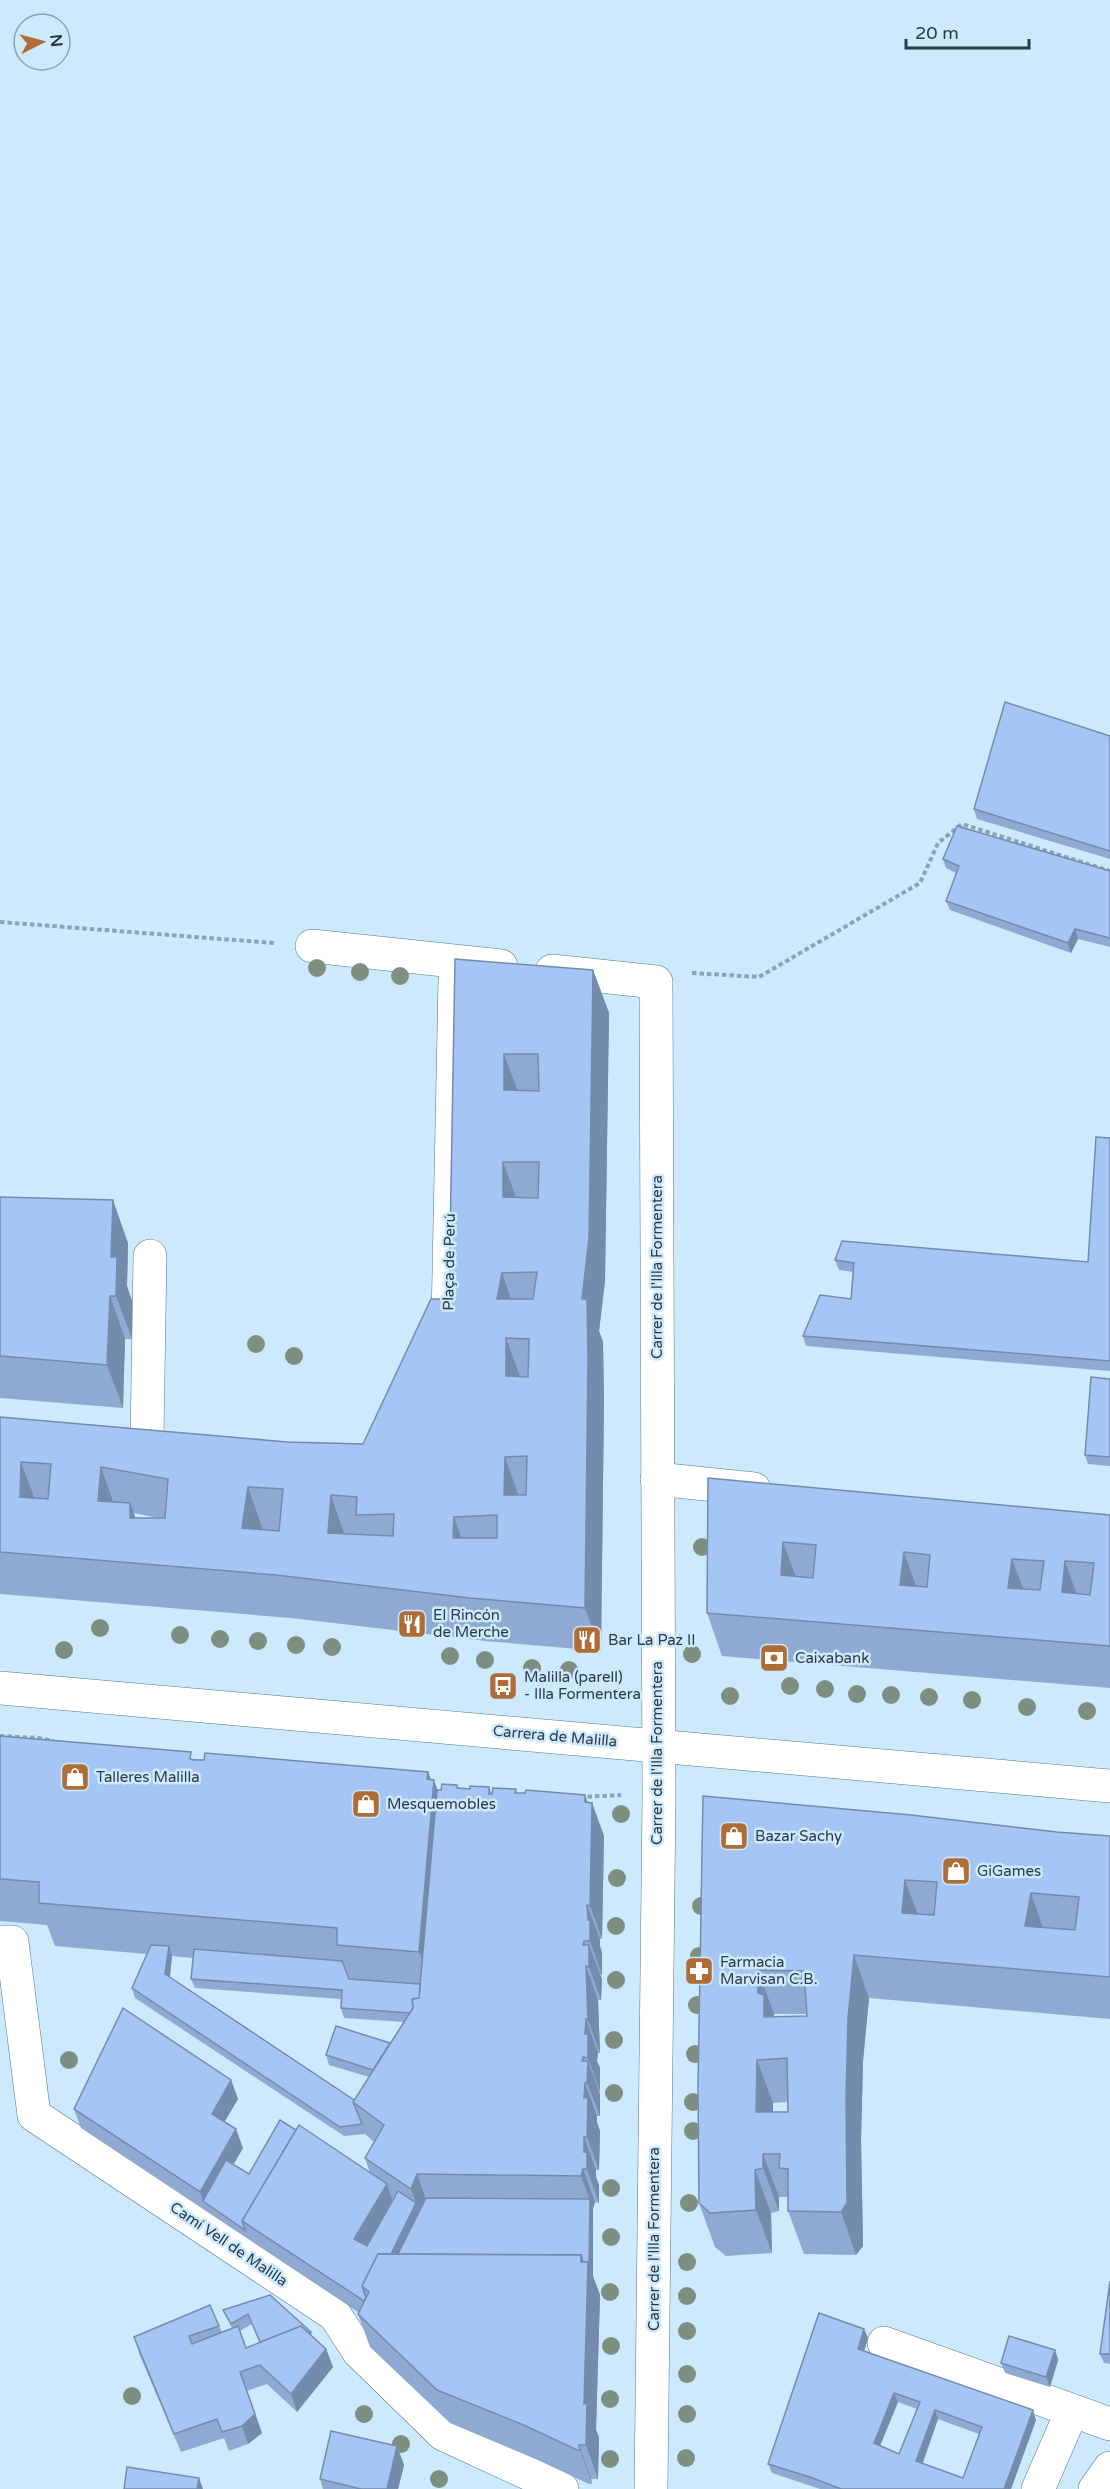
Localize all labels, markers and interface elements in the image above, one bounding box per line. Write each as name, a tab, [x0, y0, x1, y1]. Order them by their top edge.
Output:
north arrow	[12, 12, 72, 72]
scale bar	[906, 12, 1029, 50]
text: 20 m	[915, 22, 959, 44]
text: N	[45, 33, 67, 48]
street label: Carrer de l'Illa Formentera	[648, 1175, 666, 1359]
street label: Plaça de Perú	[439, 1213, 459, 1311]
place label: El Rincón de Merche	[433, 1606, 509, 1641]
restaurant icon: El Rincón de Merche	[396, 1608, 428, 1640]
restaurant icon: Bar La Paz II	[571, 1624, 603, 1656]
place label: Bar La Paz II	[608, 1631, 695, 1649]
bank icon: Caixabank	[758, 1642, 790, 1674]
place label: Caixabank	[795, 1649, 869, 1667]
street label: Carrer de l'Illa Formentera	[648, 1661, 666, 1845]
place label: Malilla (parell) - Illa Formentera	[524, 1668, 641, 1703]
bus stop icon: Malilla (parell) - Illa Formentera	[487, 1670, 519, 1702]
street label: Carrera de Malilla	[492, 1722, 618, 1750]
shop icon: Talleres Malilla	[59, 1761, 91, 1793]
place label: Talleres Malilla	[96, 1768, 200, 1786]
shop icon: Mesquemobles	[350, 1788, 382, 1820]
place label: Mesquemobles	[387, 1795, 496, 1813]
shop icon: Bazar Sachy	[718, 1820, 750, 1852]
place label: Bazar Sachy	[755, 1827, 842, 1845]
shop icon: GiGames	[940, 1855, 972, 1887]
place label: GiGames	[977, 1862, 1041, 1880]
place label: Farmacia Marvisan C.B.	[720, 1953, 818, 1988]
pharmacy icon: Farmacia Marvisan C.B.	[683, 1955, 715, 1987]
street label: Carrer de l'Illa Formentera	[645, 2147, 663, 2331]
street label: Camí Vell de Malilla	[167, 2198, 291, 2290]

